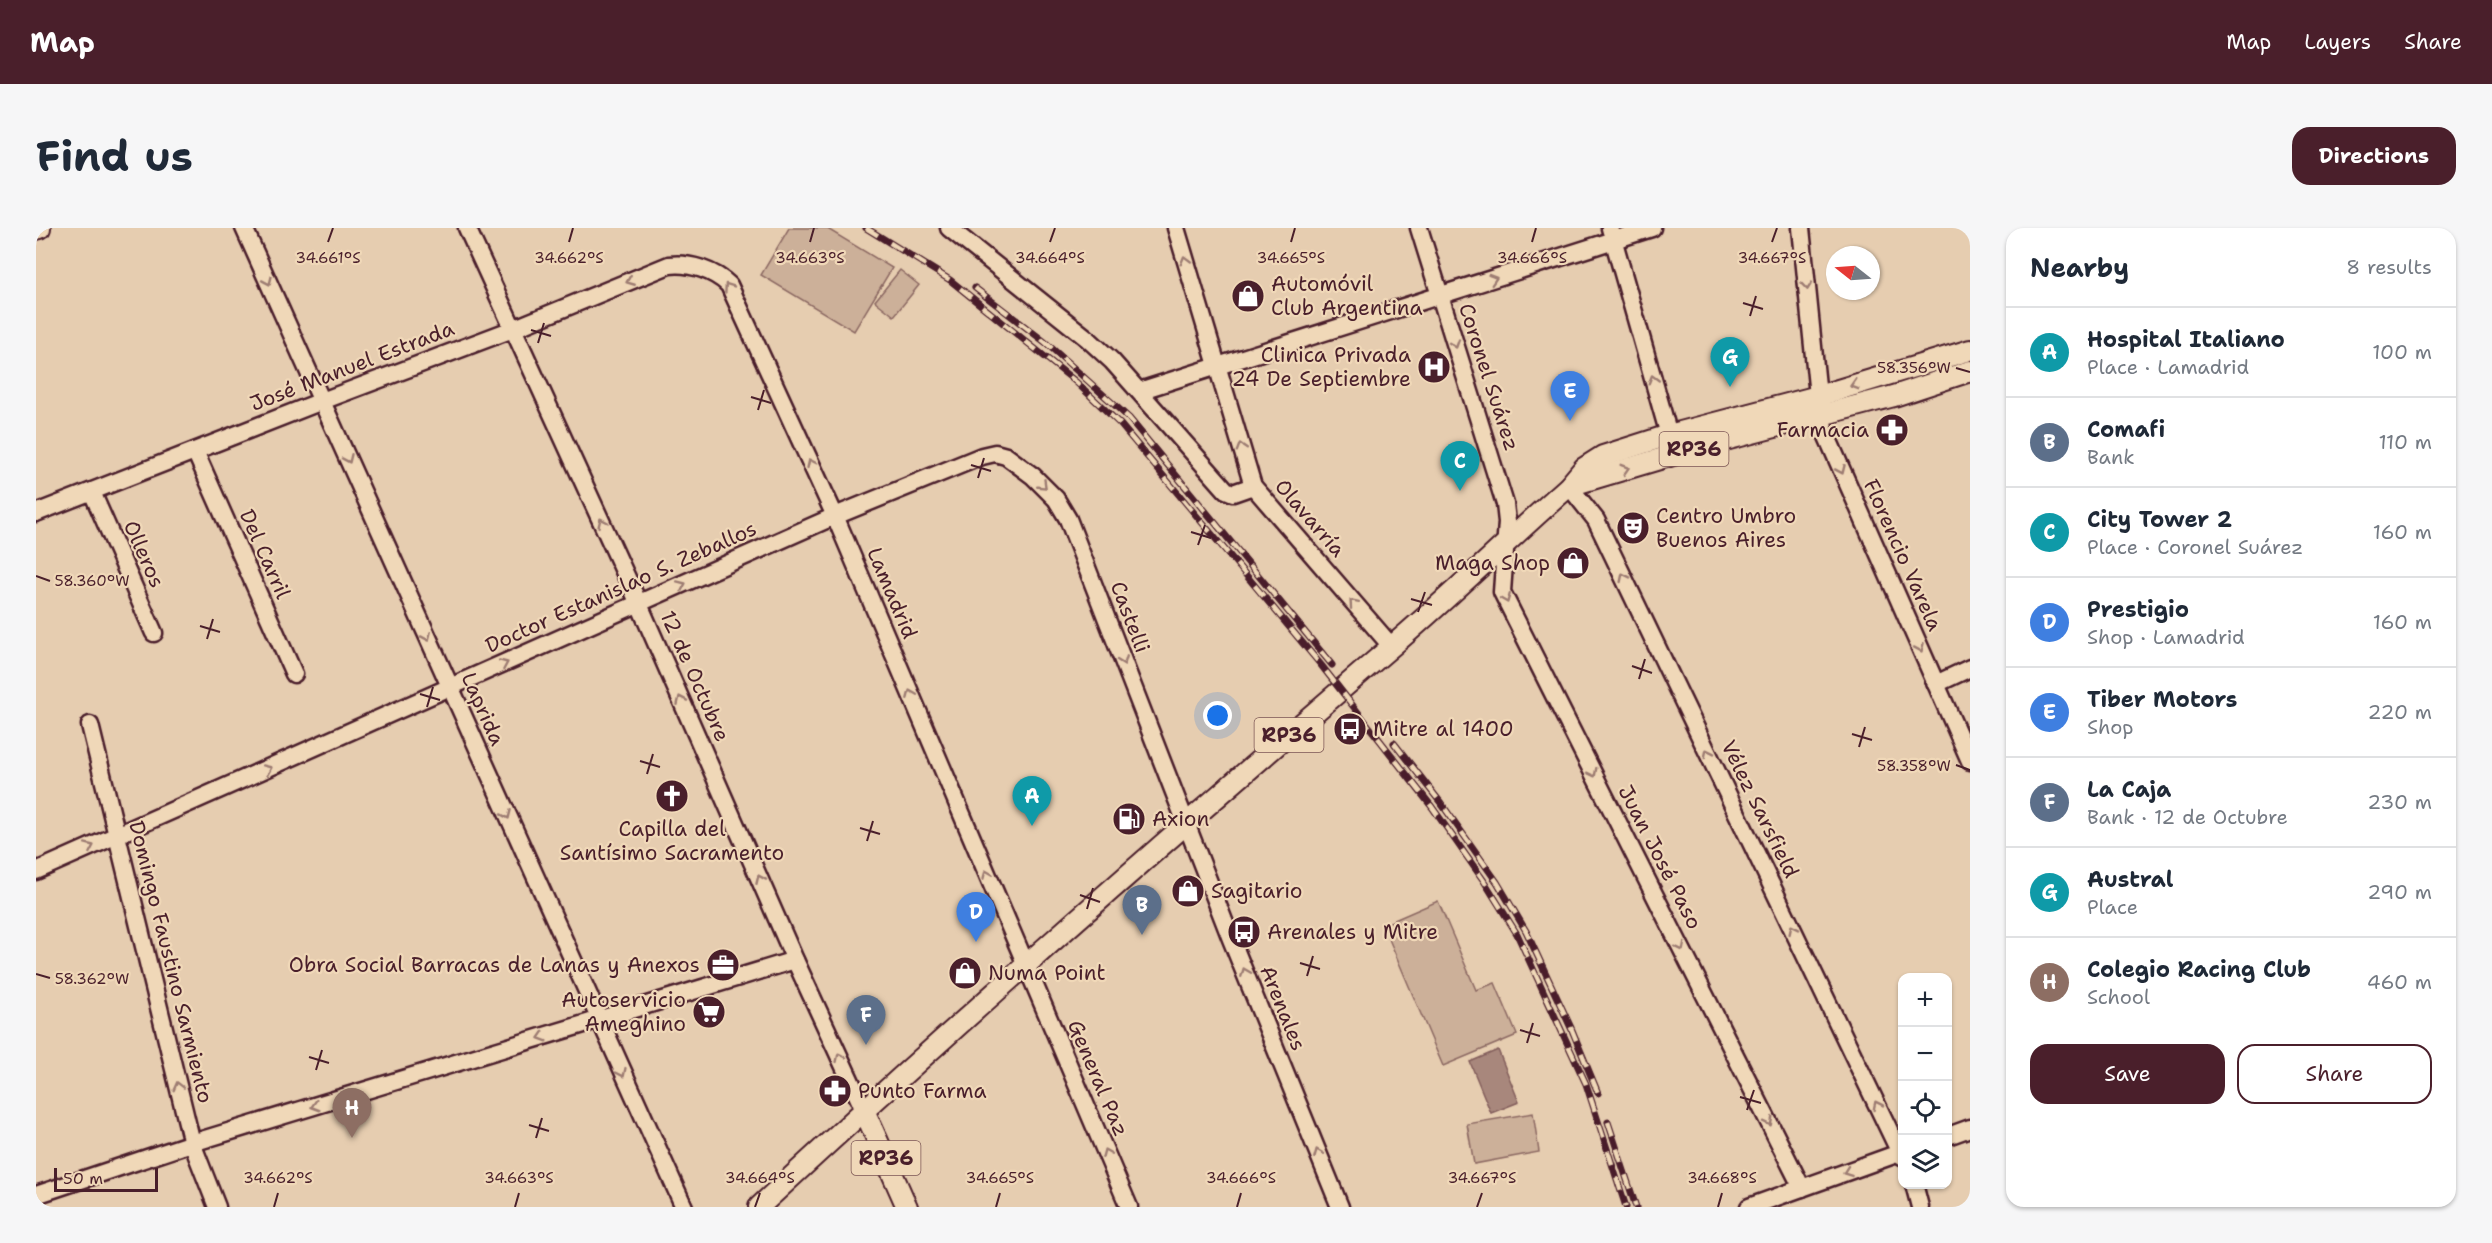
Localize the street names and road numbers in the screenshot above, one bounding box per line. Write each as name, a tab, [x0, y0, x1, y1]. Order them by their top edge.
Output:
street label: Coronel Suárez	[1452, 300, 1526, 454]
street label: José Manuel Estrada	[246, 314, 458, 418]
road number: RP36	[1660, 432, 1728, 466]
street label: Olavarría	[1268, 473, 1352, 563]
street label: Florencio Varela	[1857, 475, 1949, 635]
street label: Del Carril	[233, 505, 297, 604]
street label: Doctor Estanislao S. Zeballos	[481, 514, 761, 660]
street label: Olleros	[117, 516, 171, 592]
street label: Lamadrid	[860, 543, 924, 643]
street label: Castelli	[1104, 577, 1156, 657]
street label: 12 de Octubre	[654, 606, 736, 746]
street label: Laprida	[455, 668, 511, 750]
road number: RP36	[1254, 718, 1324, 752]
street label: Vélez Sarsfield	[1715, 735, 1805, 883]
street label: Juan José Paso	[1612, 780, 1708, 934]
street label: Domingo Faustino Sarmiento	[122, 818, 220, 1106]
street label: Arenales	[1253, 961, 1313, 1055]
street label: General Paz	[1061, 1016, 1135, 1140]
road number: RP36	[852, 1141, 920, 1175]

